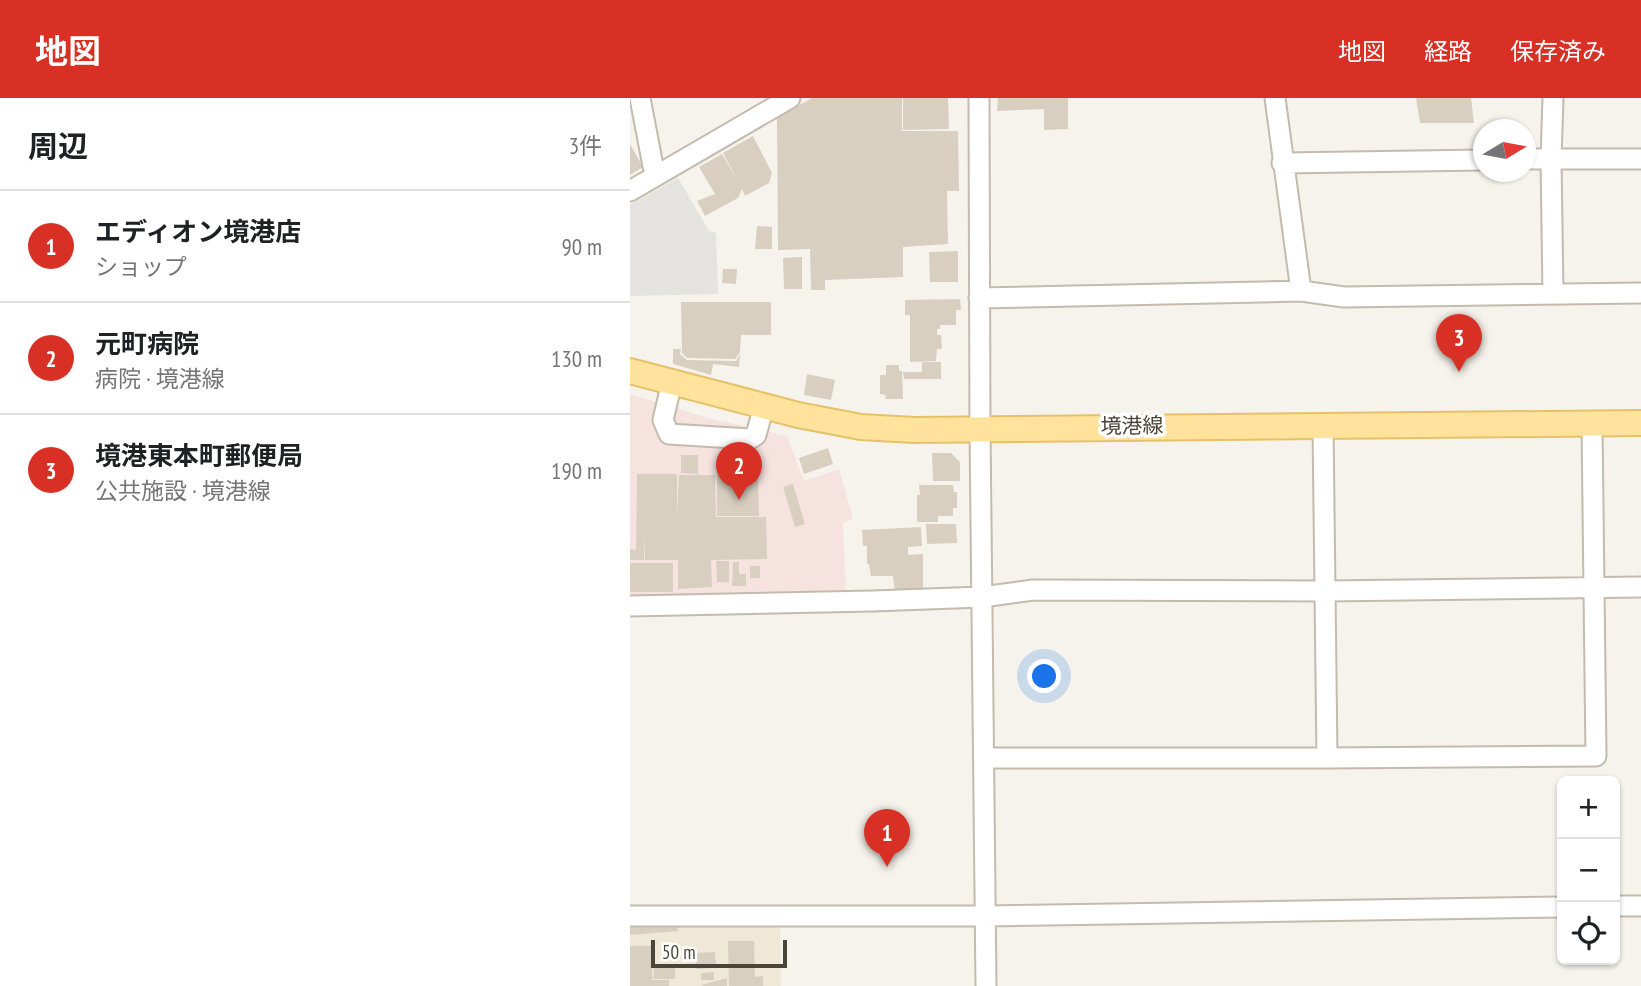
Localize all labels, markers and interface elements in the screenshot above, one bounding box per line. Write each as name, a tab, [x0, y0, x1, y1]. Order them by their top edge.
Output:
text: 地図	[35, 29, 101, 72]
text: 地図	[1338, 36, 1386, 67]
text: 経路	[1424, 36, 1472, 67]
text: 保存済み	[1510, 36, 1606, 67]
north arrow	[1473, 119, 1536, 182]
text: 周辺	[28, 126, 88, 165]
text: 3件	[569, 131, 602, 160]
text: エディオン境港店	[95, 215, 301, 248]
text: 1	[46, 232, 57, 261]
text: 90 m	[561, 232, 602, 261]
text: ショップ	[95, 252, 187, 281]
pin: 3	[1436, 314, 1482, 372]
text: 元町病院	[95, 327, 199, 360]
text: 2	[46, 344, 57, 373]
text: 130 m	[551, 344, 602, 373]
text: 病院 · 境港線	[95, 364, 225, 393]
street label: 境港線	[1100, 411, 1164, 440]
text: 境港東本町郵便局	[95, 439, 303, 472]
pin: 2	[716, 442, 762, 500]
text: 3	[46, 456, 57, 485]
text: 190 m	[551, 456, 602, 485]
text: 公共施設 · 境港線	[95, 476, 271, 505]
your location	[1027, 659, 1061, 693]
map controls	[1557, 776, 1620, 965]
button: +	[1557, 776, 1620, 839]
pin: 1	[864, 809, 910, 867]
button: −	[1557, 839, 1620, 902]
button: locate	[1557, 902, 1620, 965]
scale bar	[651, 937, 788, 969]
text: 50 m	[662, 940, 696, 964]

